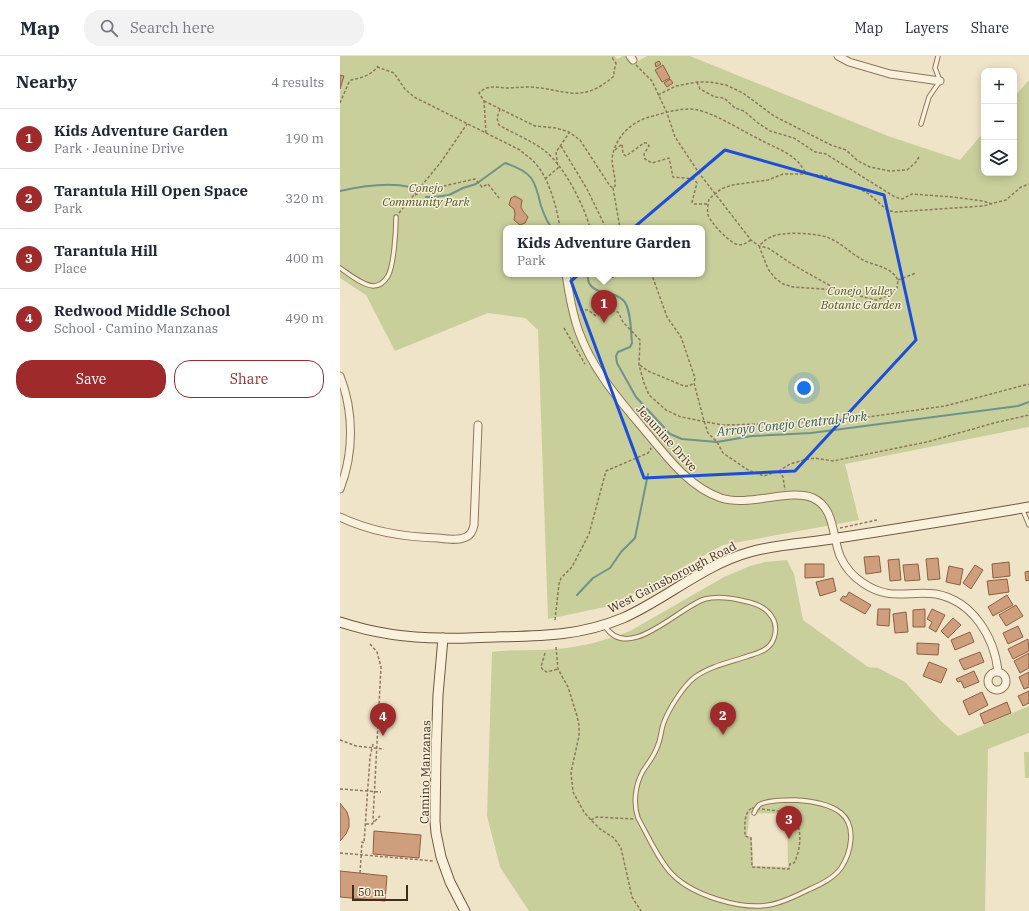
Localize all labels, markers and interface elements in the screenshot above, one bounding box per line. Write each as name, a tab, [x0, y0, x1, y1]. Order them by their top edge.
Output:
search box	[84, 10, 364, 46]
text: Map	[20, 16, 60, 40]
icon: search	[98, 17, 120, 39]
text: Search here	[130, 18, 214, 37]
text: Map	[855, 19, 883, 37]
text: Layers	[905, 19, 949, 37]
text: Share	[971, 19, 1009, 37]
map controls	[981, 68, 1017, 176]
button: +	[981, 68, 1017, 104]
text: Nearby	[16, 71, 77, 93]
text: 4 results	[271, 74, 324, 91]
button: −	[981, 104, 1017, 140]
text: Kids Adventure Garden	[54, 121, 228, 140]
text: 1	[25, 130, 33, 147]
text: 190 m	[285, 130, 324, 147]
text: Park · Jeaunine Drive	[54, 140, 184, 157]
button: layers	[981, 140, 1017, 176]
park label: Conejo Community Park	[382, 180, 470, 209]
text: Tarantula Hill Open Space	[54, 181, 248, 200]
text: 2	[25, 190, 33, 207]
text: 320 m	[285, 190, 324, 207]
text: Park	[54, 200, 82, 217]
popup	[503, 225, 705, 277]
text: Kids Adventure Garden	[517, 233, 691, 252]
text: Tarantula Hill	[54, 241, 158, 260]
text: 3	[25, 250, 33, 267]
text: 400 m	[285, 250, 324, 267]
text: Park	[517, 252, 545, 269]
text: Place	[54, 260, 87, 277]
park label: Conejo Valley Botanic Garden	[820, 283, 901, 312]
pin: 1	[591, 290, 617, 323]
text: Redwood Middle School	[54, 301, 230, 320]
text: 4	[25, 310, 33, 327]
text: 490 m	[285, 310, 324, 327]
text: School · Camino Manzanas	[54, 320, 218, 337]
button: Save	[16, 360, 166, 398]
button: Share	[174, 360, 324, 398]
your location	[794, 378, 814, 398]
street label: Jeaunine Drive	[633, 402, 701, 474]
water label: Arroyo Conejo Central Fork	[715, 408, 868, 440]
street label: West Gainsborough Road	[605, 538, 739, 616]
pin: 2	[710, 702, 736, 735]
pin: 4	[370, 703, 396, 736]
street label: Camino Manzanas	[417, 720, 433, 824]
pin: 3	[776, 806, 802, 839]
scale bar	[352, 883, 408, 902]
text: 50 m	[358, 885, 384, 899]

